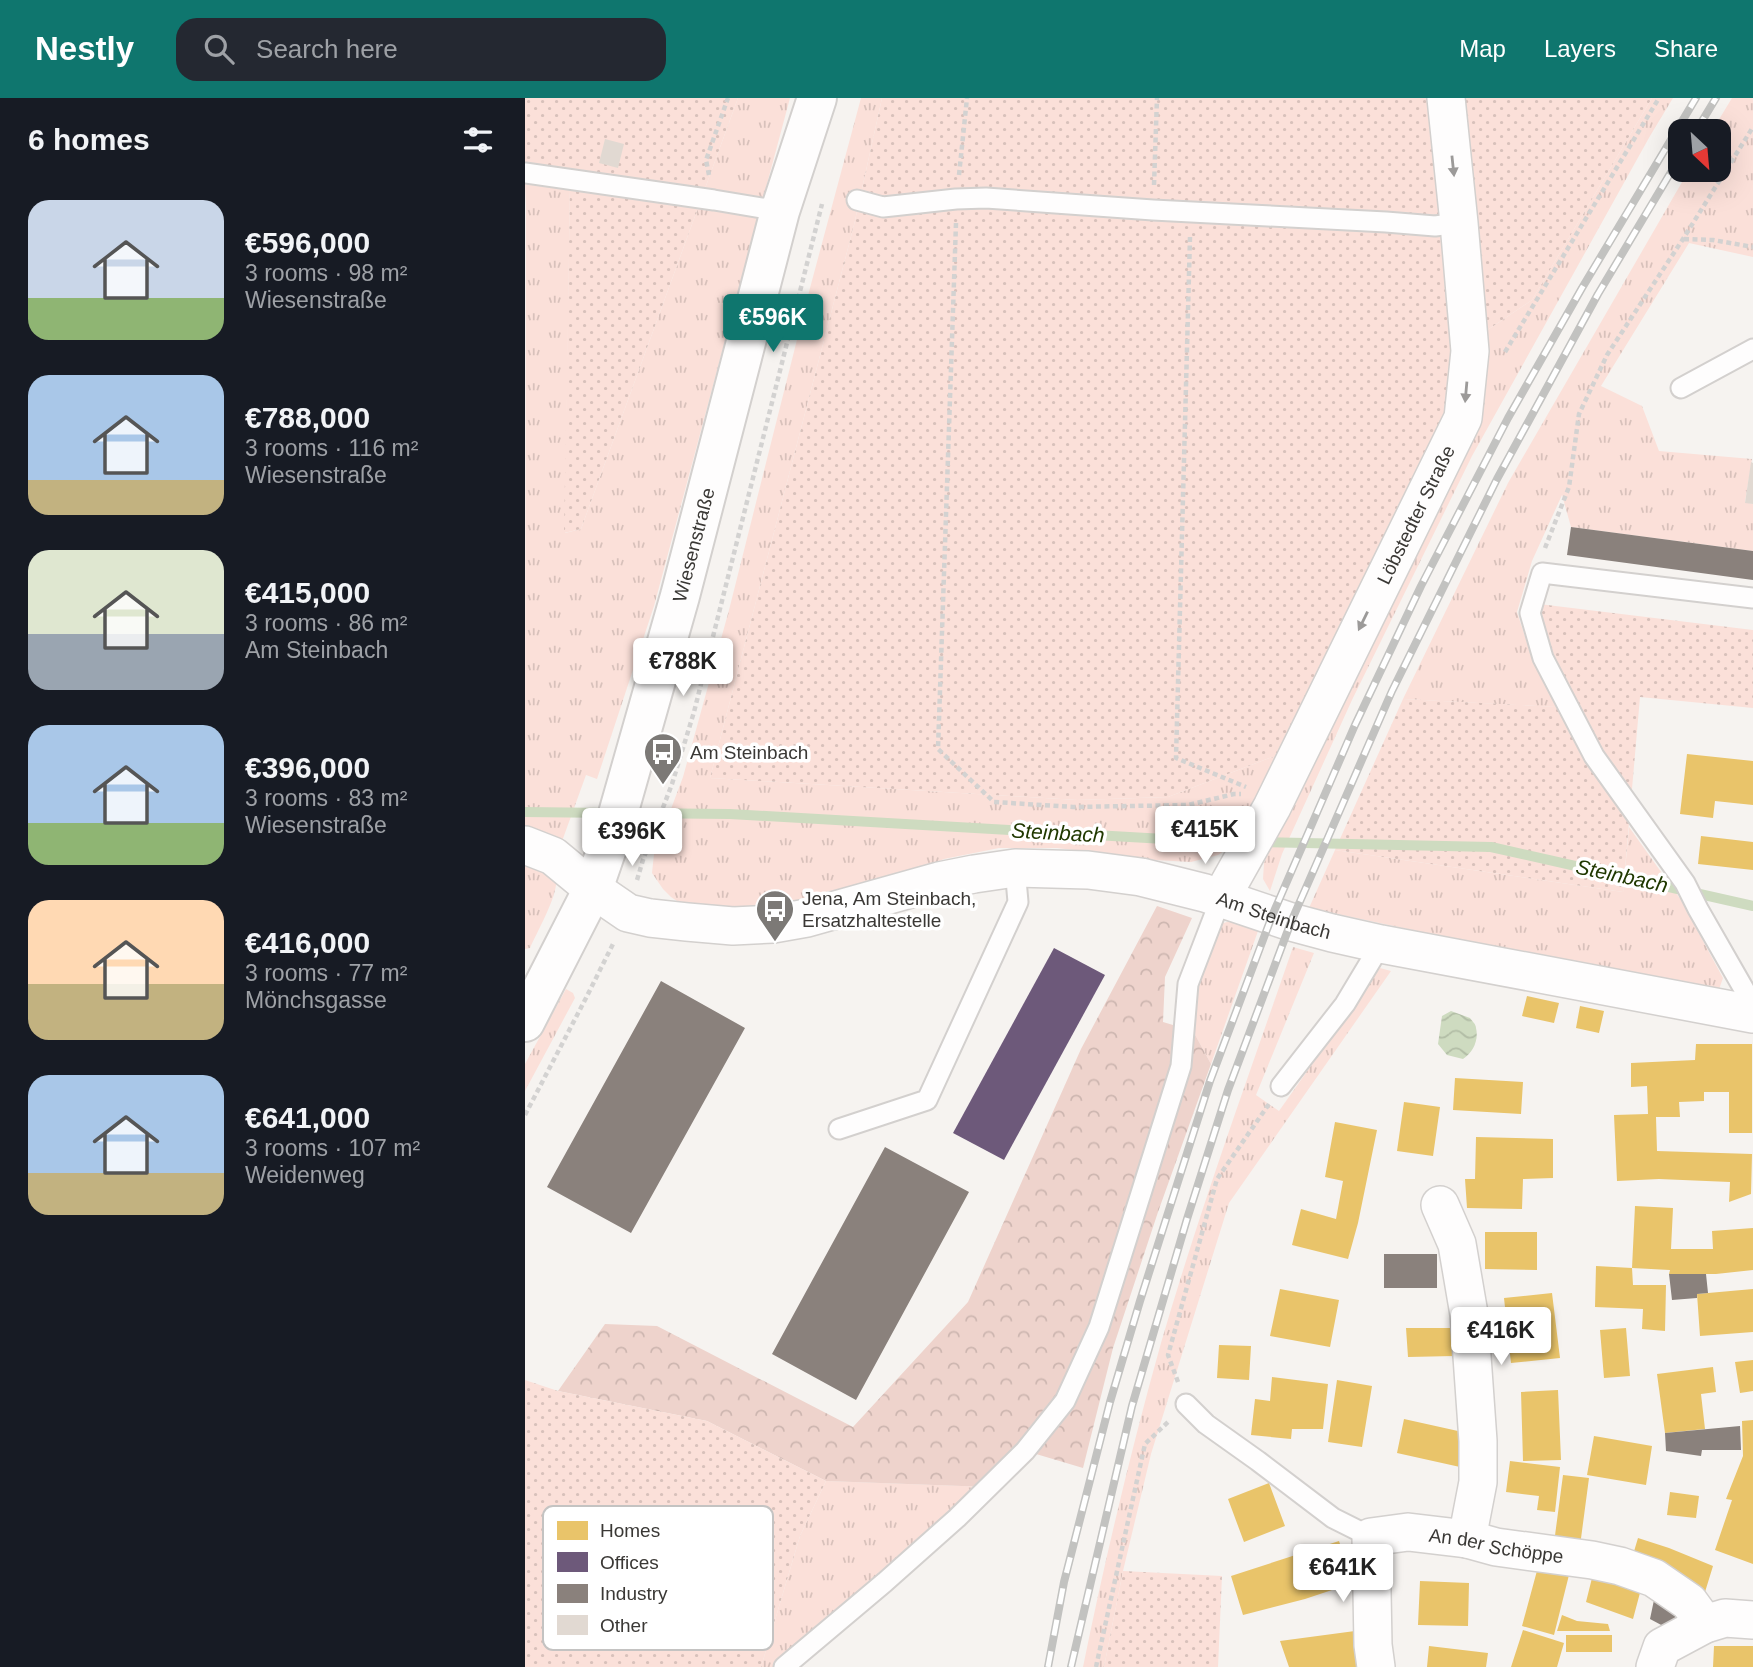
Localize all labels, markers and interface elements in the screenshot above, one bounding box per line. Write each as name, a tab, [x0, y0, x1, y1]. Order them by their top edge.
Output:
search box	[176, 18, 666, 81]
text: Nestly	[35, 30, 134, 67]
icon: search	[200, 30, 238, 68]
text: Search here	[256, 34, 398, 64]
text: Map	[1459, 35, 1506, 62]
text: Layers	[1544, 35, 1616, 62]
text: Share	[1654, 35, 1718, 62]
north arrow	[1668, 119, 1731, 182]
map controls	[1668, 119, 1731, 182]
icon: filters	[459, 121, 497, 159]
text: 6 homes	[28, 123, 150, 156]
one-way arrow	[1448, 155, 1459, 177]
text: €596,000	[245, 226, 370, 259]
icon: home	[84, 228, 168, 312]
text: 3 rooms · 98 m²	[245, 260, 407, 286]
text: Wiesenstraße	[245, 287, 387, 313]
pin: €596K	[724, 294, 822, 354]
text: €596K	[739, 304, 807, 330]
one-way arrow	[1460, 382, 1471, 404]
text: €788,000	[245, 401, 370, 434]
icon: home	[84, 403, 168, 487]
text: 3 rooms · 116 m²	[245, 435, 418, 461]
street label: Löbstedter Straße	[1373, 442, 1459, 588]
text: Wiesenstraße	[245, 462, 387, 488]
street label: Wiesenstraße	[669, 486, 719, 604]
text: €415,000	[245, 576, 370, 609]
icon: home	[84, 578, 168, 662]
text: 3 rooms · 86 m²	[245, 610, 407, 636]
one-way arrow	[1358, 611, 1369, 631]
text: Am Steinbach	[245, 637, 388, 663]
pin: €788K	[634, 638, 732, 698]
text: €788K	[649, 648, 717, 674]
bus stop icon: Am Steinbach	[642, 731, 684, 786]
place label: Am Steinbach	[690, 742, 808, 763]
text: €396,000	[245, 751, 370, 784]
icon: home	[84, 753, 168, 837]
text: 3 rooms · 83 m²	[245, 785, 407, 811]
pin: €415K	[1156, 806, 1254, 866]
pin: €396K	[583, 808, 681, 868]
text: Wiesenstraße	[245, 812, 387, 838]
text: €415K	[1171, 816, 1239, 842]
text: €396K	[598, 818, 666, 844]
water label: Steinbach	[1011, 819, 1105, 846]
water label: Steinbach	[1574, 855, 1670, 896]
bus stop icon: Jena, Am Steinbach, Ersatzhaltestelle	[754, 888, 796, 943]
place label: Jena, Am Steinbach, Ersatzhaltestelle	[802, 888, 976, 931]
street label: Am Steinbach	[1214, 888, 1333, 943]
text: €416,000	[245, 926, 370, 959]
icon: home	[84, 928, 168, 1012]
text: 3 rooms · 77 m²	[245, 960, 407, 986]
text: Mönchsgasse	[245, 987, 387, 1013]
text: €641,000	[245, 1101, 370, 1134]
icon: home	[84, 1103, 168, 1187]
text: 3 rooms · 107 m²	[245, 1135, 420, 1161]
text: Weidenweg	[245, 1162, 365, 1188]
pin: €416K	[1452, 1308, 1550, 1367]
text: €416K	[1467, 1317, 1535, 1343]
legend	[543, 1506, 773, 1650]
text: Homes	[600, 1520, 660, 1541]
street label: An der Schöppe	[1428, 1525, 1565, 1567]
pin: €641K	[1294, 1544, 1392, 1604]
text: Offices	[600, 1552, 659, 1573]
text: €641K	[1309, 1554, 1377, 1580]
text: Industry	[600, 1583, 668, 1604]
text: Other	[600, 1615, 648, 1636]

